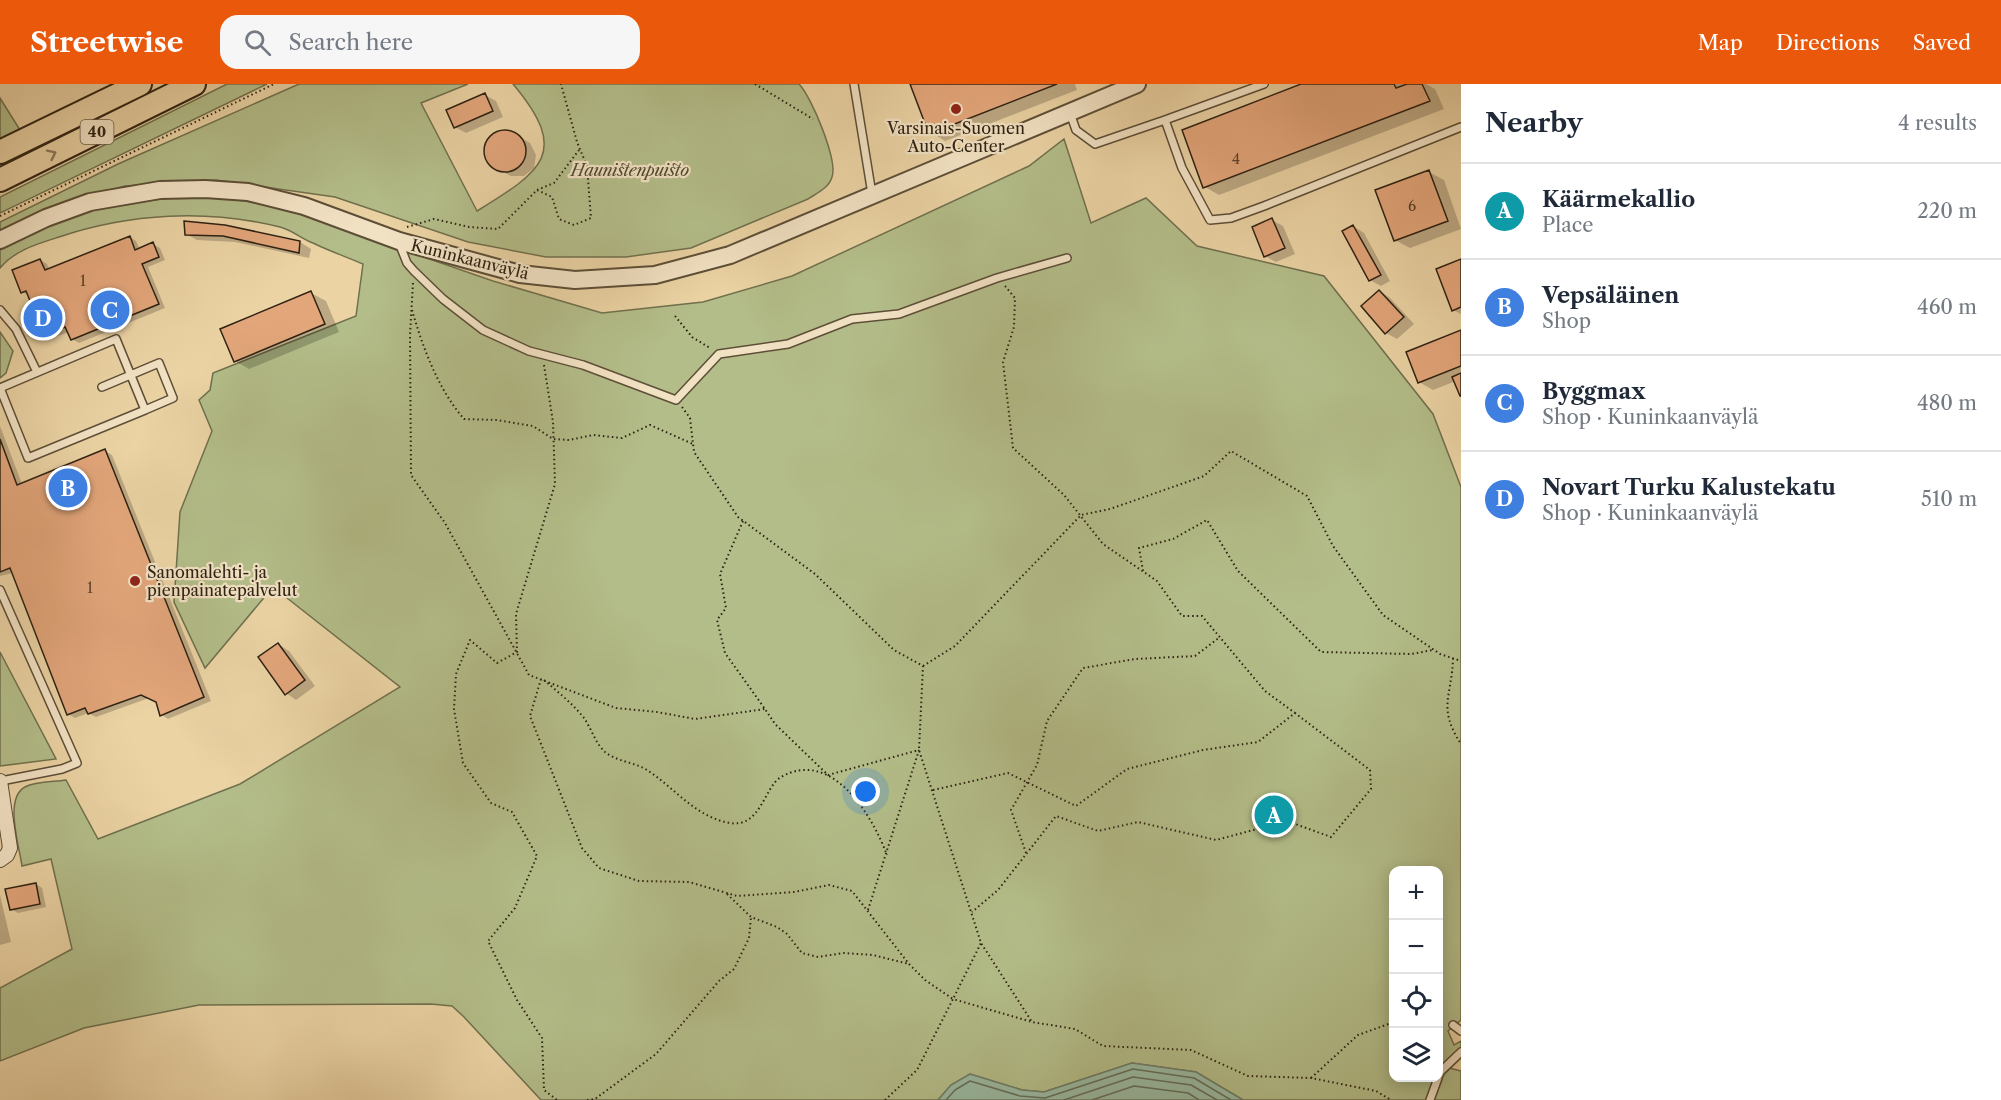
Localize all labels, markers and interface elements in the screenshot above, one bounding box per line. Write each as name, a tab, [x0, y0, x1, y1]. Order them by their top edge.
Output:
search box	[220, 15, 640, 69]
text: Streetwise	[30, 25, 184, 59]
icon: search	[241, 26, 274, 59]
text: Search here	[289, 29, 413, 56]
text: Map	[1698, 30, 1743, 55]
text: Directions	[1776, 30, 1880, 55]
text: Saved	[1913, 30, 1971, 55]
marker: Varsinais-Suomen Auto-Center	[949, 102, 963, 116]
text: Nearby	[1485, 107, 1583, 139]
text: 4 results	[1898, 111, 1977, 135]
place label: Varsinais-Suomen Auto-Center	[886, 118, 1025, 156]
road number: 40	[80, 120, 114, 144]
one-way arrow	[46, 150, 57, 161]
house number: 4	[1232, 150, 1240, 168]
park label: Haunistenpuisto	[569, 160, 689, 180]
text: Käärmekallio	[1542, 186, 1695, 213]
house number: 6	[1408, 197, 1416, 215]
text: A	[1497, 199, 1512, 223]
text: 220 m	[1917, 199, 1977, 223]
text: Place	[1542, 213, 1593, 237]
street label: Kuninkaanväylä	[409, 235, 532, 283]
house number: 1	[80, 272, 86, 290]
text: Vepsäläinen	[1542, 282, 1679, 309]
pin: C	[90, 288, 130, 332]
text: B	[1497, 295, 1512, 319]
text: 460 m	[1917, 295, 1977, 319]
pin: D	[24, 296, 63, 340]
text: Shop	[1542, 309, 1591, 333]
text: Byggmax	[1542, 378, 1646, 405]
text: C	[1496, 391, 1513, 415]
text: 480 m	[1917, 391, 1977, 415]
text: Shop · Kuninkaanväylä	[1542, 405, 1758, 429]
pin: B	[48, 466, 88, 510]
text: Novart Turku Kalustekatu	[1542, 474, 1836, 501]
text: D	[1496, 487, 1513, 511]
text: 510 m	[1921, 487, 1977, 511]
text: Shop · Kuninkaanväylä	[1542, 501, 1758, 525]
place label: Sanomalehti- ja pienpainatepalvelut	[147, 562, 298, 600]
marker: Sanomalehti- ja pienpainatepalvelut	[128, 574, 142, 588]
house number: 1	[87, 579, 93, 597]
your location	[851, 777, 880, 806]
pin: A	[1254, 792, 1294, 838]
map controls	[1389, 866, 1443, 1082]
button: +	[1389, 866, 1443, 920]
button: −	[1389, 920, 1443, 974]
button: locate	[1389, 974, 1443, 1028]
button: layers	[1389, 1028, 1443, 1082]

